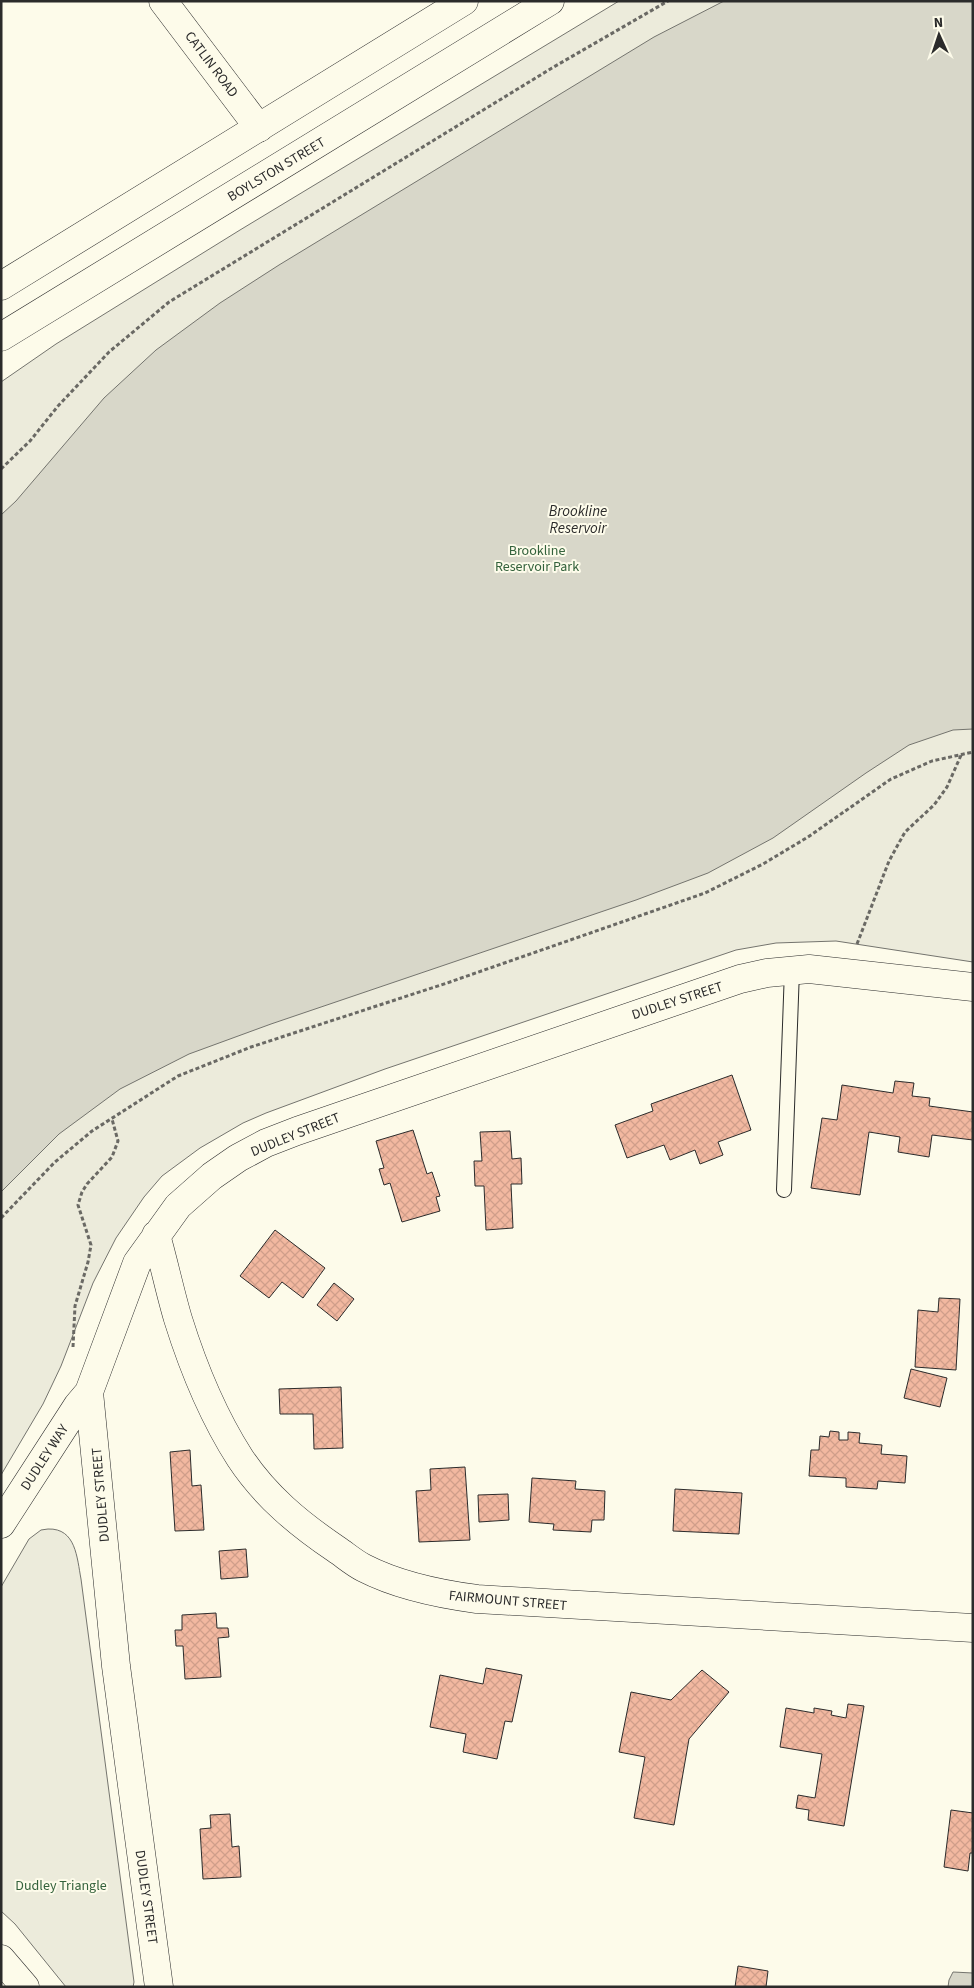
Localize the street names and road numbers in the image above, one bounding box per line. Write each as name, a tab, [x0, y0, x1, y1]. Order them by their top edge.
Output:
street label: CATLIN ROAD	[180, 27, 243, 102]
street label: BOYLSTON STREET	[224, 132, 330, 207]
street label: DUDLEY STREET	[629, 977, 726, 1025]
street label: DUDLEY STREET	[248, 1108, 344, 1162]
street label: DUDLEY WAY	[16, 1420, 74, 1494]
street label: DUDLEY STREET	[87, 1446, 115, 1543]
street label: FAIRMOUNT STREET	[448, 1586, 568, 1616]
street label: DUDLEY STREET	[130, 1849, 163, 1946]

